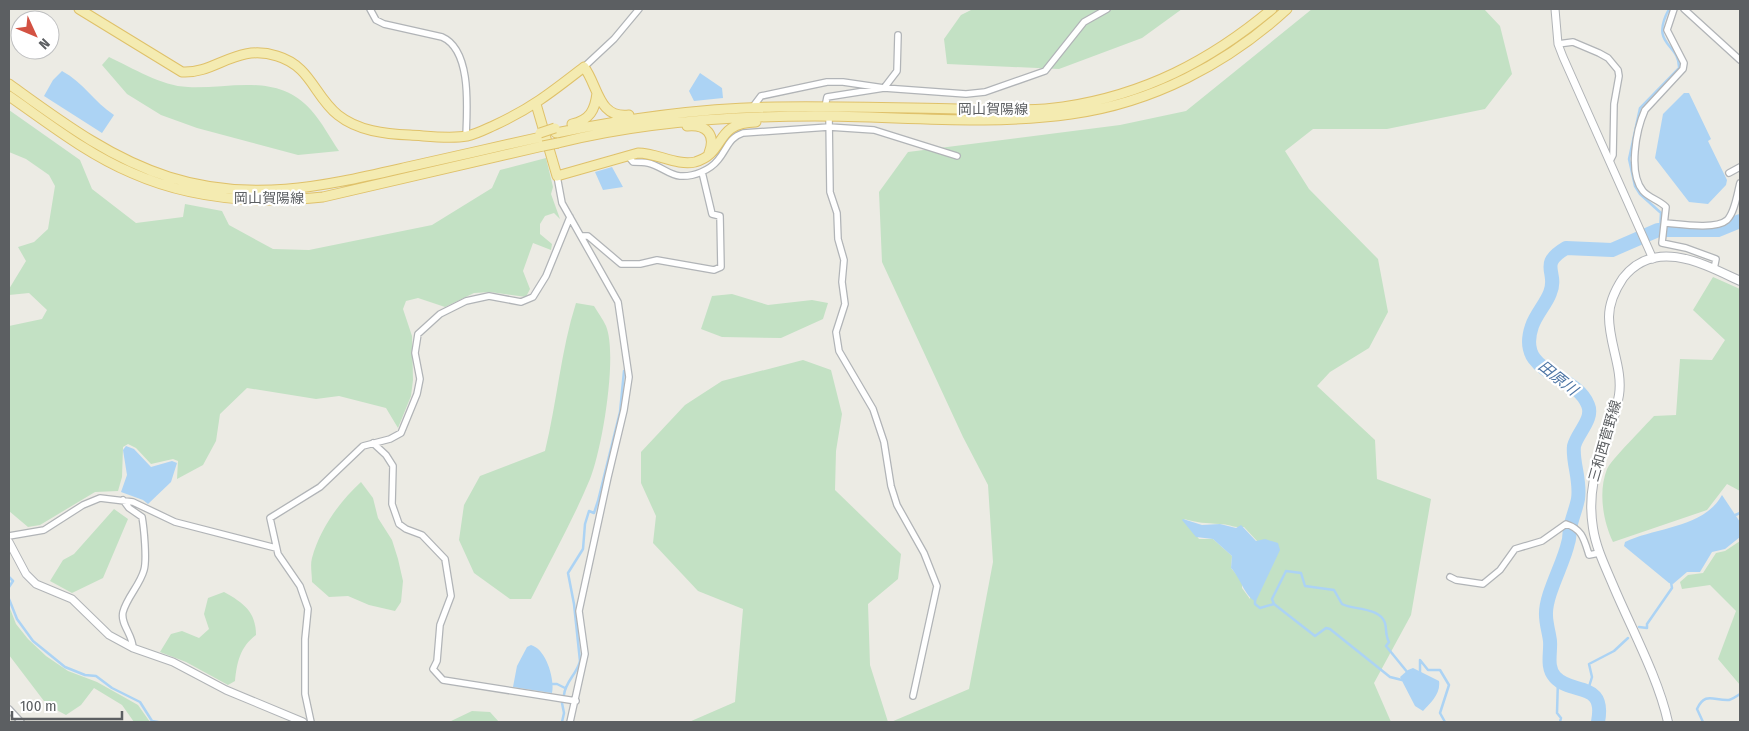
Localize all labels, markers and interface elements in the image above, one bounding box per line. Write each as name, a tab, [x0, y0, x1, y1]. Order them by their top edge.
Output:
north arrow	[10, 10, 60, 60]
text: N	[35, 35, 53, 53]
street label: 岡山賀陽線	[958, 101, 1028, 118]
street label: 岡山賀陽線	[234, 190, 304, 207]
water label: 田原川	[1535, 357, 1583, 400]
street label: 三和西菅野線	[1585, 398, 1625, 484]
scale bar	[12, 688, 122, 720]
text: 100 m	[20, 697, 57, 715]

